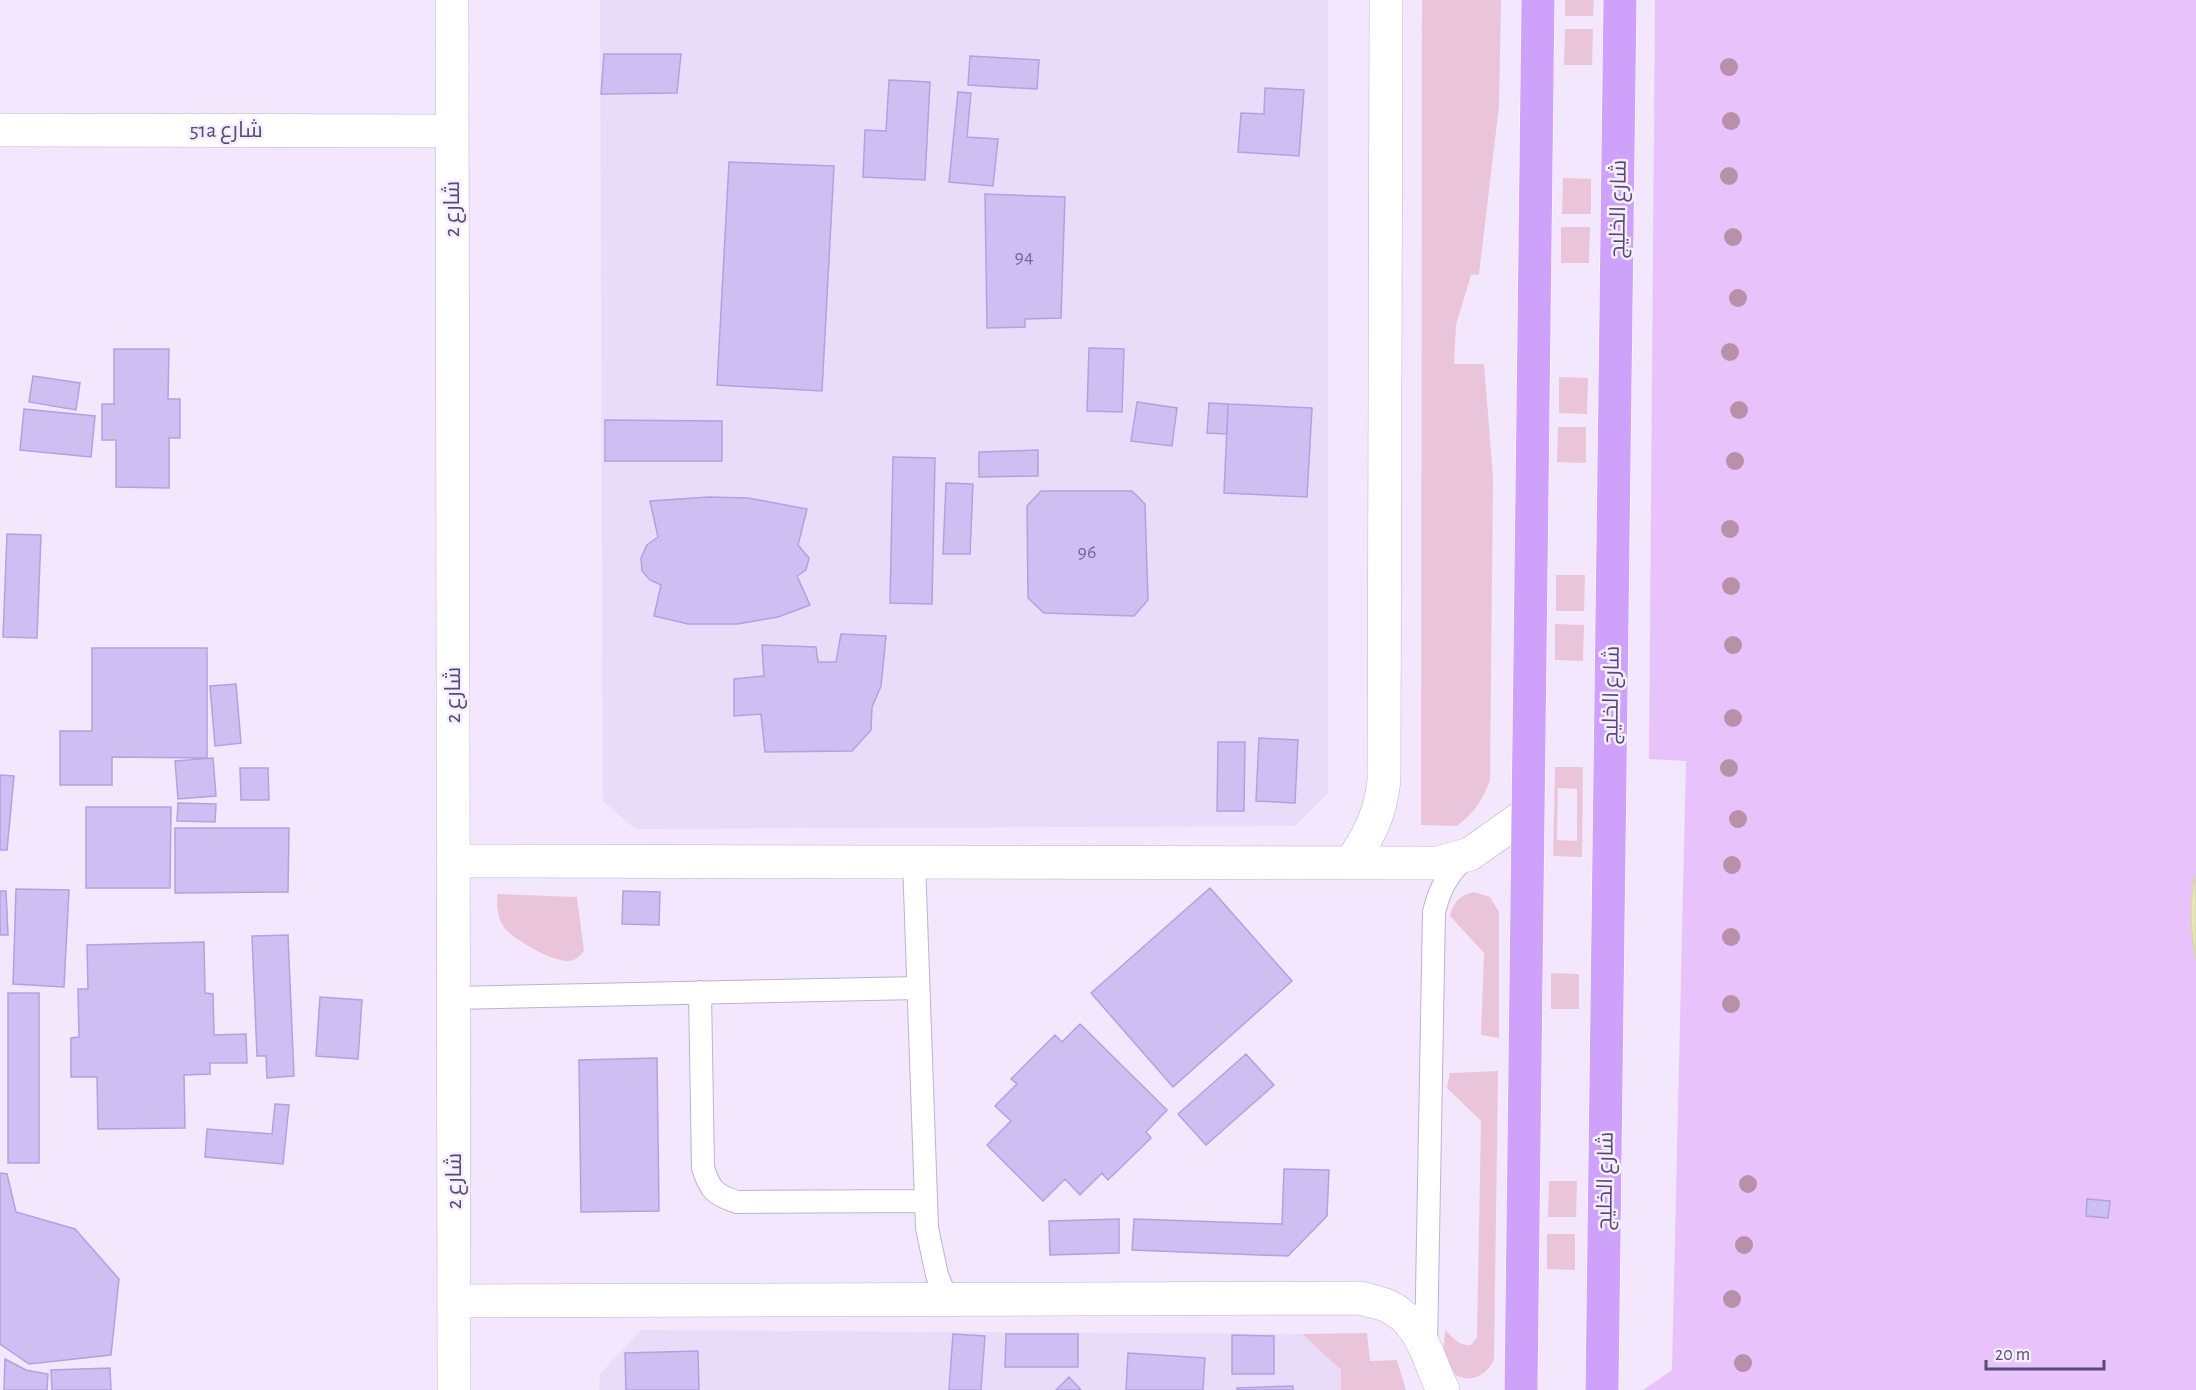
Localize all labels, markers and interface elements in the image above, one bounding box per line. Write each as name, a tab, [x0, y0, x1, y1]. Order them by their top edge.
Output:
street label: 51a شارع	[189, 119, 263, 144]
street label: شارع الخليج	[1606, 160, 1633, 259]
street label: شارع 2	[441, 181, 466, 237]
house number: 94	[1014, 247, 1034, 267]
house number: 96	[1078, 542, 1096, 562]
street label: شارع الخليج	[1599, 646, 1626, 745]
street label: شارع 2	[442, 667, 467, 723]
street label: شارع الخليج	[1593, 1132, 1620, 1231]
street label: شارع 2	[443, 1153, 468, 1209]
scale bar	[1986, 1333, 2104, 1371]
text: 20 m	[1995, 1346, 2030, 1364]

